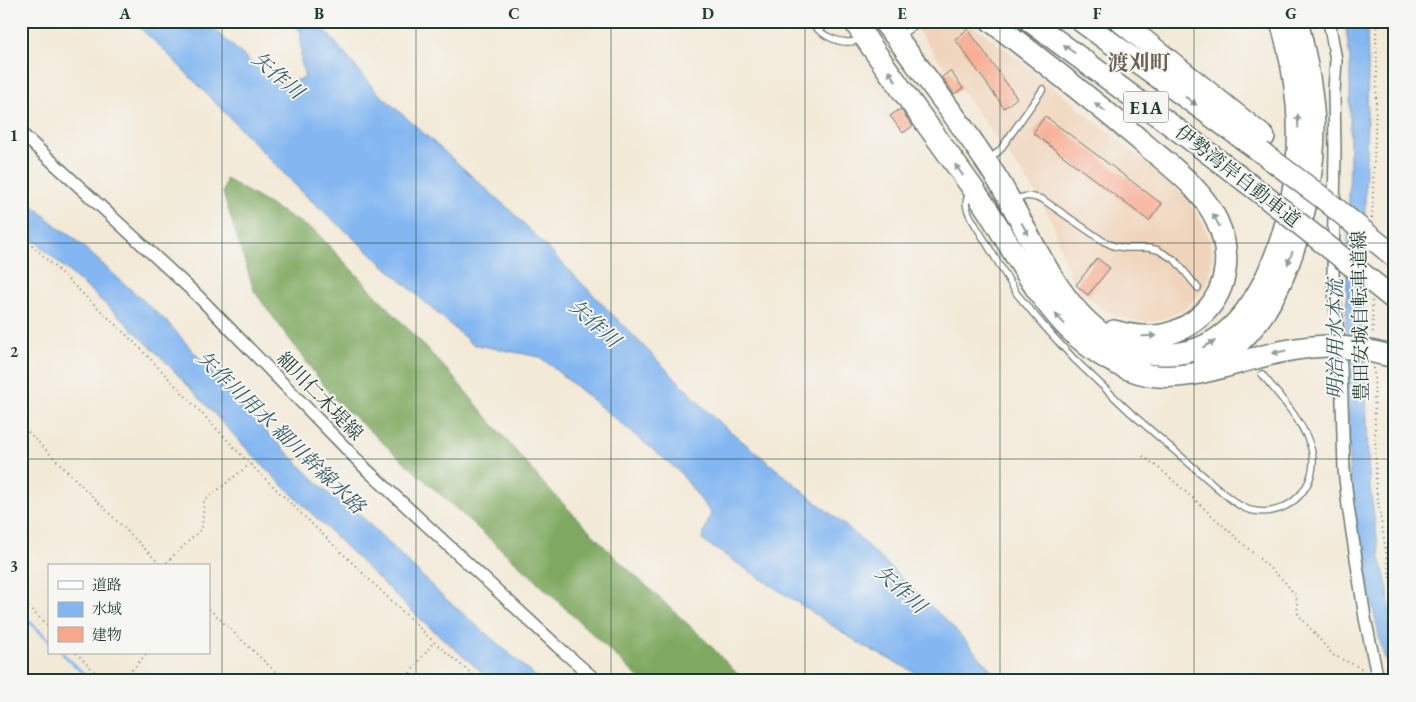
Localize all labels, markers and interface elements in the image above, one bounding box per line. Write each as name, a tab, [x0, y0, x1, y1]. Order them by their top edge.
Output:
text: A	[118, 3, 131, 24]
text: B	[314, 3, 324, 24]
text: C	[508, 3, 520, 24]
text: D	[702, 3, 714, 24]
text: E	[897, 3, 907, 24]
text: F	[1093, 3, 1102, 24]
text: G	[1285, 3, 1297, 24]
one-way arrow	[1062, 45, 1075, 55]
water label: 矢作川	[247, 46, 311, 106]
district label: 渡刈町	[1108, 49, 1171, 76]
one-way arrow	[887, 69, 897, 83]
road number: E1A	[1124, 91, 1168, 122]
one-way arrow	[1184, 96, 1198, 106]
one-way arrow	[1094, 102, 1107, 113]
one-way arrow	[1294, 113, 1302, 129]
street label: 伊勢湾岸自動車道	[1170, 119, 1306, 233]
text: 1	[10, 125, 18, 146]
one-way arrow	[954, 163, 964, 177]
one-way arrow	[1212, 212, 1220, 227]
one-way arrow	[1021, 222, 1029, 237]
street label: 豊田安城自転車道線	[1346, 230, 1374, 402]
one-way arrow	[1286, 251, 1294, 266]
water label: 明治用水本流	[1322, 276, 1348, 399]
water label: 矢作川	[564, 293, 627, 354]
one-way arrow	[1054, 313, 1066, 325]
one-way arrow	[1142, 332, 1158, 340]
one-way arrow	[1202, 340, 1216, 348]
text: 2	[10, 341, 19, 362]
water label: 矢作川用水 細川幹線水路	[191, 345, 372, 521]
street label: 細川仁木堤線	[271, 346, 369, 446]
one-way arrow	[1271, 348, 1286, 356]
text: 3	[10, 556, 18, 577]
water label: 矢作川	[870, 559, 933, 620]
legend	[48, 564, 210, 654]
text: 道路	[92, 575, 122, 594]
text: 水域	[92, 599, 122, 618]
text: 建物	[92, 625, 122, 644]

